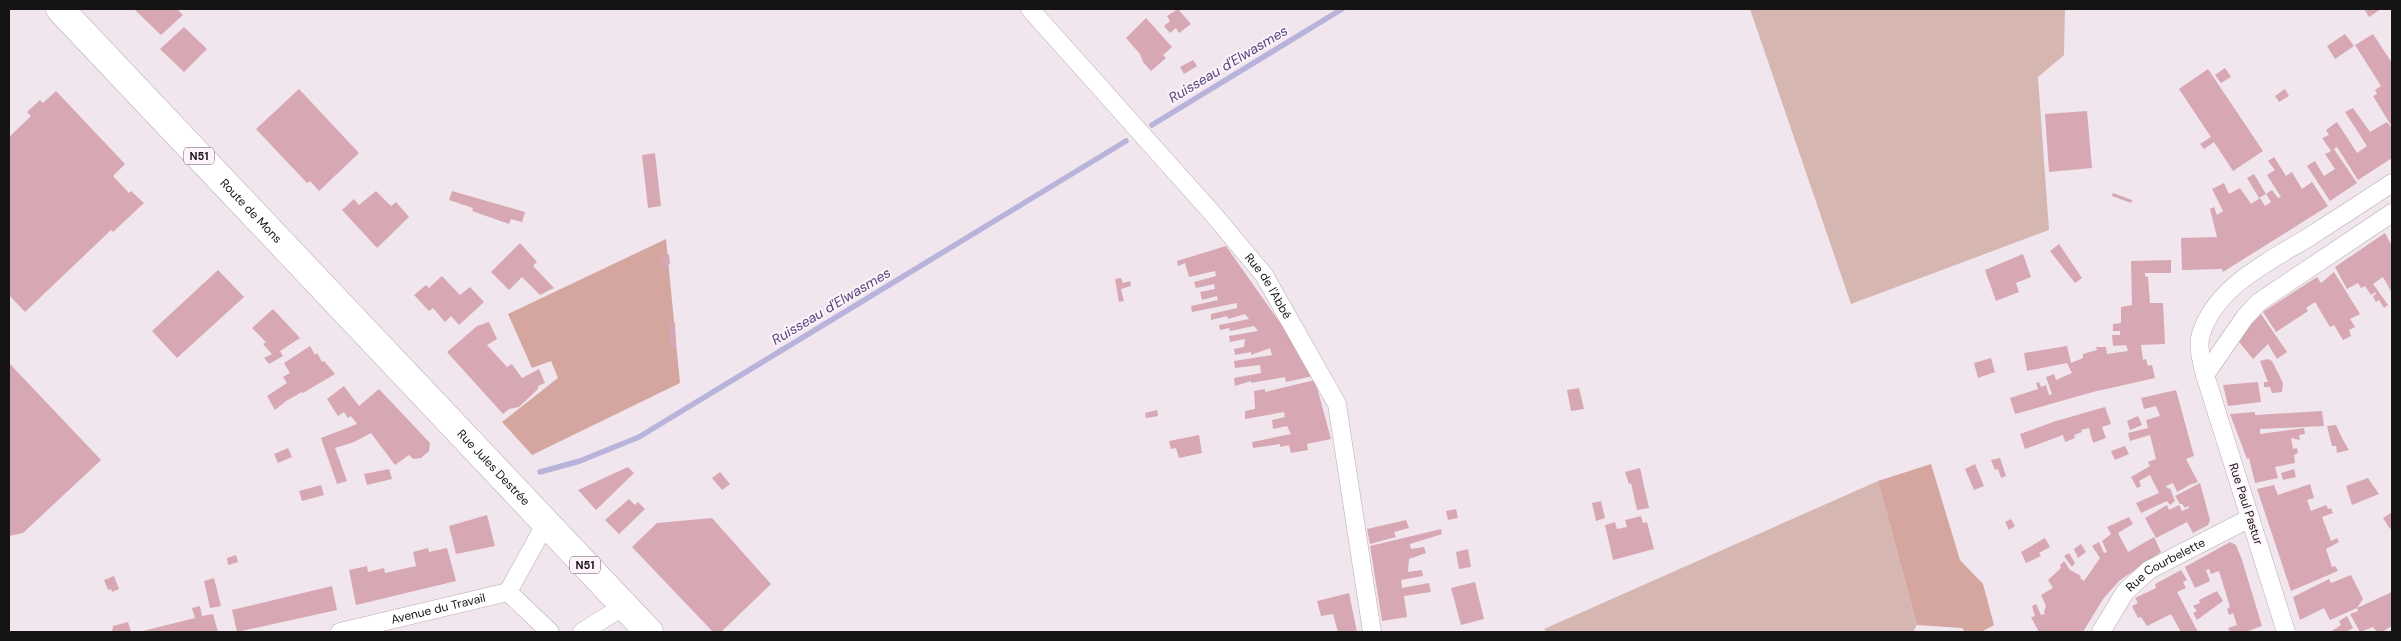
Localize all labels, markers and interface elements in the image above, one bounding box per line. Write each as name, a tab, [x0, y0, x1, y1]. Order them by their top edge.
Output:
water label: Ruisseau d'Elwasmes	[1165, 21, 1291, 107]
road number: N51	[184, 148, 214, 164]
street label: Route de Mons	[217, 175, 285, 247]
street label: Rue de l'Abbé	[1241, 250, 1295, 322]
water label: Ruisseau d'Elwasmes	[768, 263, 894, 349]
street label: Rue Jules Destrée	[454, 426, 533, 509]
street label: Rue Paul Pastur	[2225, 461, 2267, 547]
street label: Rue Courbelette	[2122, 534, 2208, 595]
road number: N51	[570, 556, 600, 574]
street label: Avenue du Travail	[389, 590, 487, 628]

